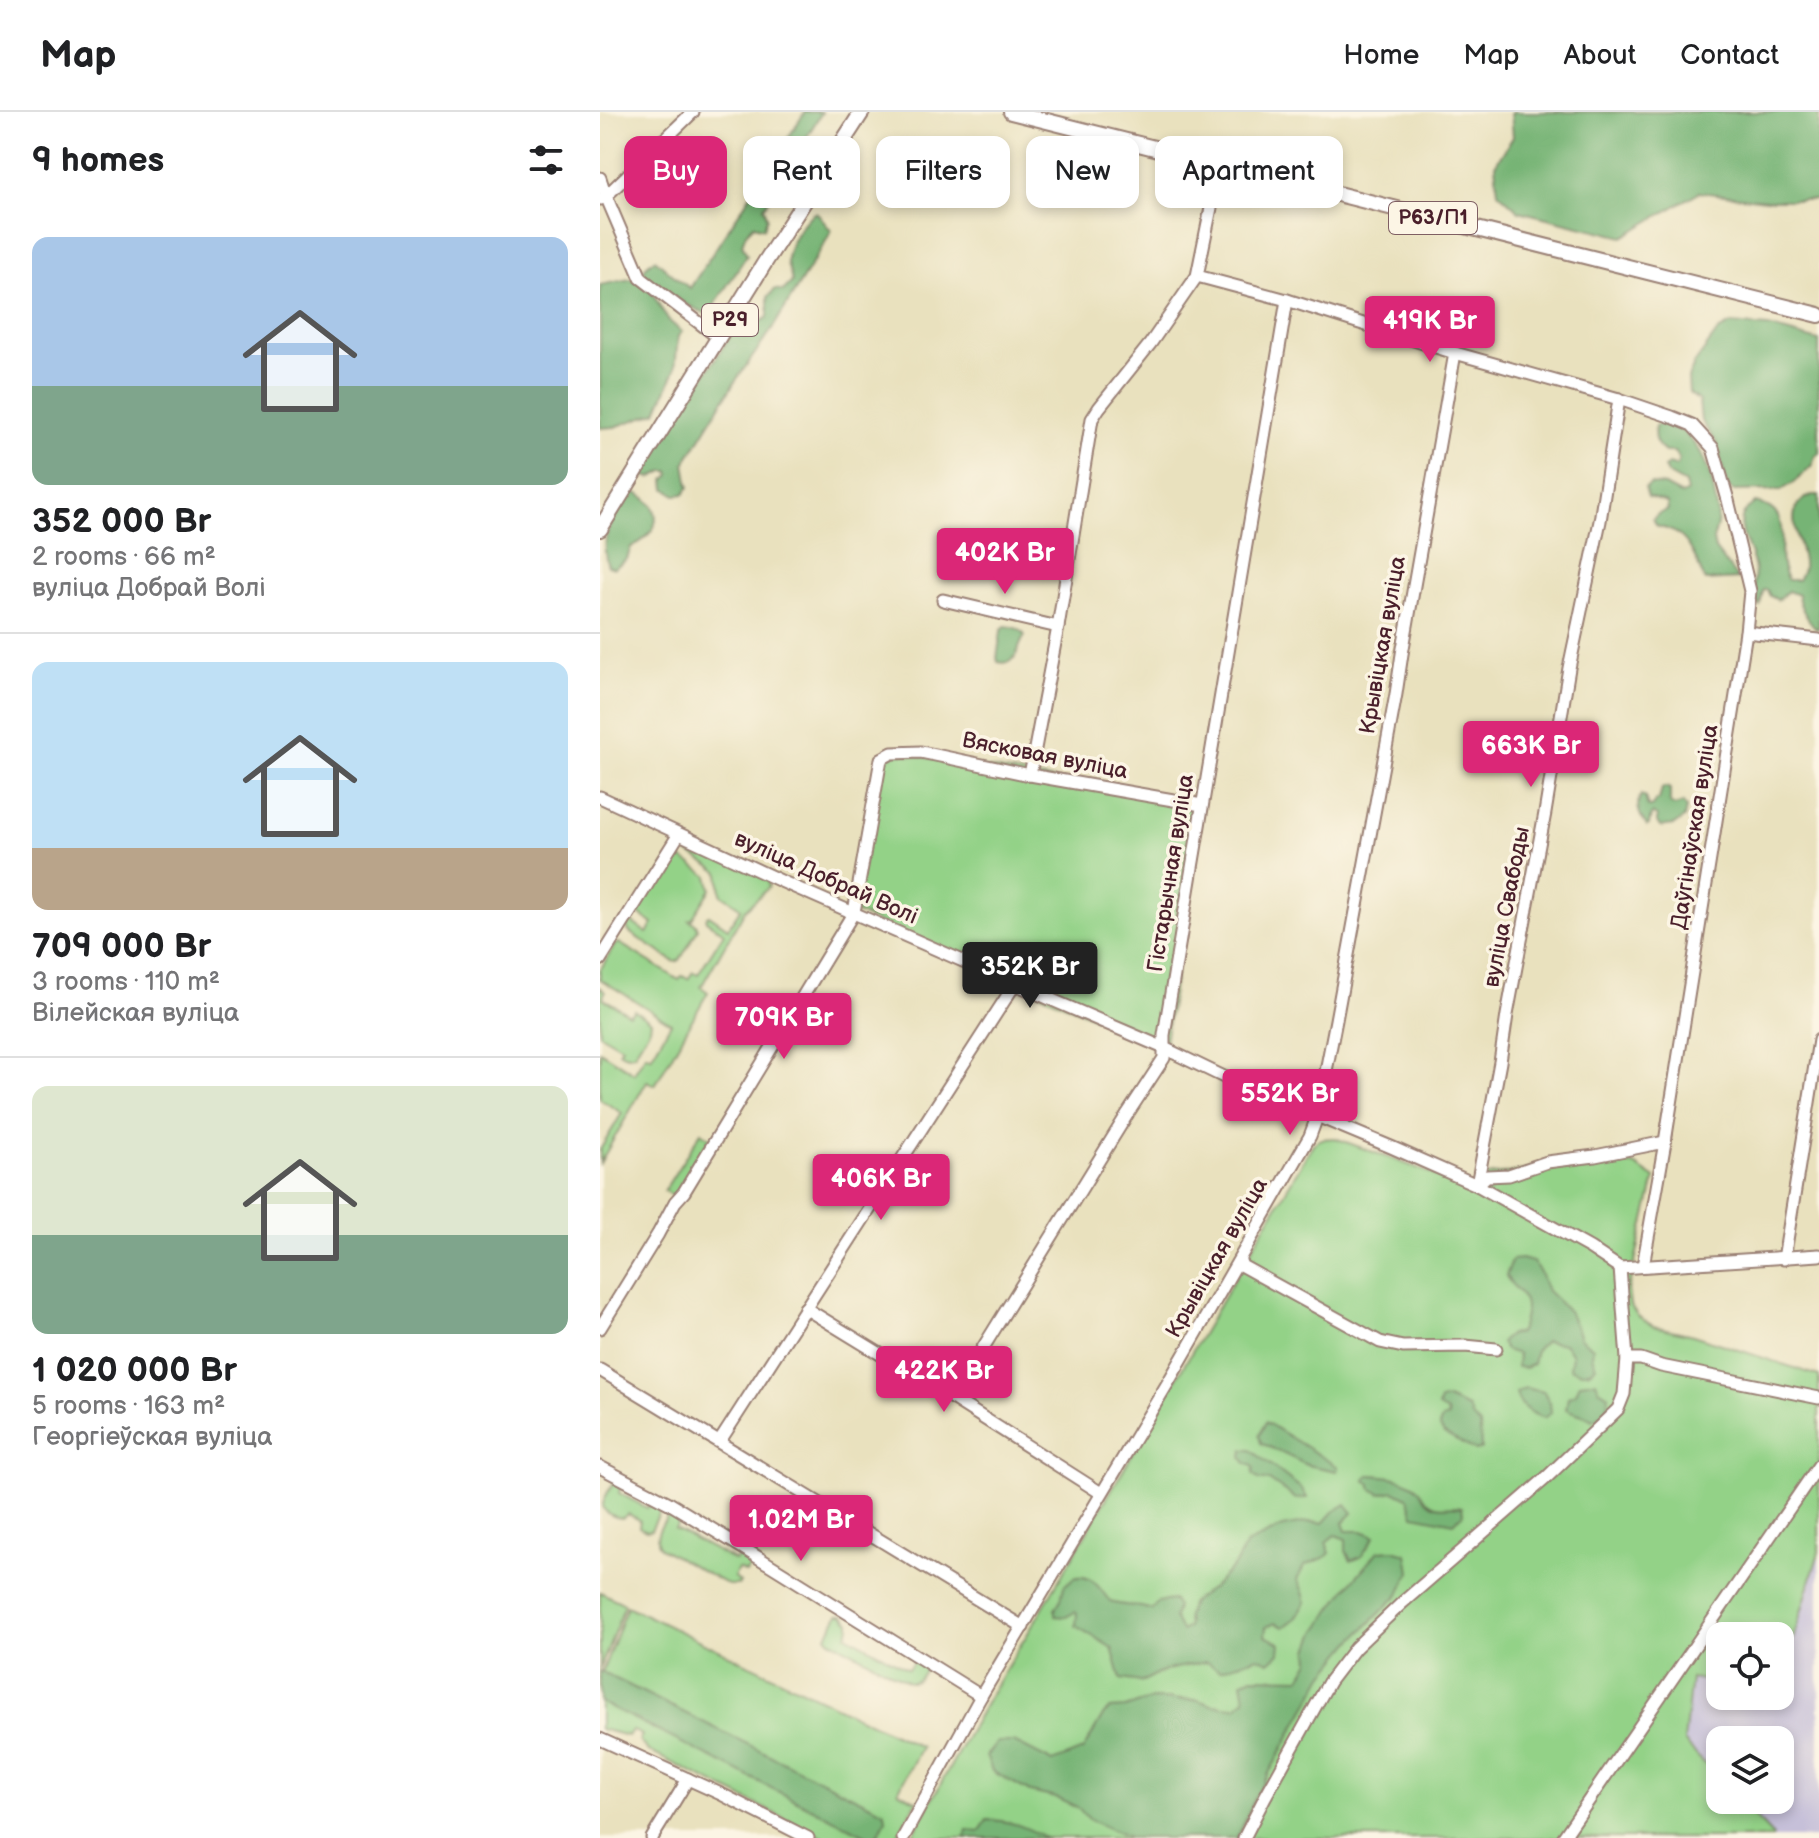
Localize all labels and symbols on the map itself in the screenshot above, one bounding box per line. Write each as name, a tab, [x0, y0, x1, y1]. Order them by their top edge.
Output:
road number: Р63/П1	[1389, 202, 1477, 234]
pin: 419K Br	[1356, 296, 1504, 364]
road number: Р29	[702, 304, 758, 336]
pin: 402K Br	[931, 528, 1079, 596]
street label: Крывіцкая вуліца	[1354, 554, 1412, 736]
pin: 663K Br	[1457, 721, 1605, 789]
street label: Даўгінаўская вуліца	[1665, 723, 1725, 931]
street label: Вясковая вуліца	[960, 727, 1130, 785]
street label: Гістарычная вуліца	[1142, 772, 1200, 974]
street label: вуліца Свабоды	[1478, 824, 1536, 990]
street label: вуліца Добрай Волі	[730, 825, 922, 931]
pin: 352K Br	[956, 942, 1104, 1010]
pin: 709K Br	[710, 993, 858, 1061]
pin: 552K Br	[1216, 1069, 1364, 1137]
pin: 406K Br	[807, 1154, 955, 1222]
street label: Крывіцкая вуліца	[1160, 1173, 1274, 1343]
pin: 422K Br	[870, 1346, 1018, 1414]
pin: 1.02M Br	[718, 1495, 884, 1563]

